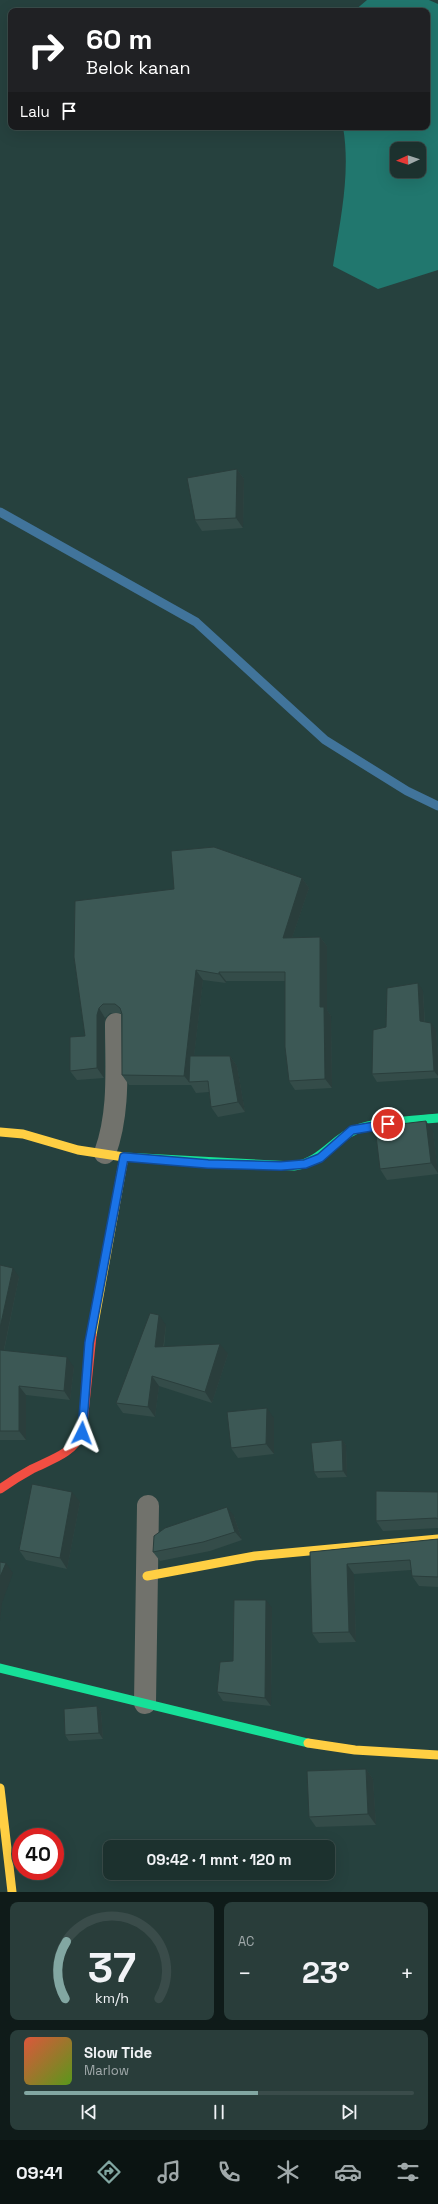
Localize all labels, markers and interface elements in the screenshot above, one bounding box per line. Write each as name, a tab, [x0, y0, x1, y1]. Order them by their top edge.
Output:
text: 60 m	[86, 21, 152, 57]
icon: right	[20, 24, 72, 76]
text: Belok kanan	[86, 56, 191, 79]
icon: arrive	[58, 100, 80, 122]
text: Lalu	[20, 102, 50, 121]
north arrow	[390, 142, 426, 178]
map controls	[390, 142, 426, 178]
pin	[371, 1107, 405, 1141]
icon: arrive	[377, 1113, 399, 1135]
position arrow	[61, 1412, 103, 1454]
speed limit sign: 40	[12, 1828, 64, 1880]
text: 09:42 · 1 mnt · 120 m	[147, 1850, 292, 1869]
text: AC	[238, 1933, 254, 1950]
text: 37	[88, 1941, 136, 1994]
text: 23°	[302, 1953, 350, 1992]
text: −	[238, 1959, 252, 1987]
text: +	[400, 1959, 414, 1987]
text: km/h	[95, 1989, 129, 2007]
text: Slow Tide	[84, 2043, 152, 2062]
text: Marlow	[84, 2062, 129, 2079]
icon: previous	[78, 2101, 100, 2123]
icon: pause	[208, 2101, 230, 2123]
icon: next	[338, 2101, 360, 2123]
icon: directions	[95, 2158, 123, 2186]
icon: music	[155, 2158, 183, 2186]
icon: phone	[215, 2158, 243, 2186]
icon: climate	[274, 2158, 302, 2186]
icon: car	[334, 2158, 362, 2186]
icon: filters	[394, 2158, 422, 2186]
text: 09:41	[16, 2161, 63, 2184]

